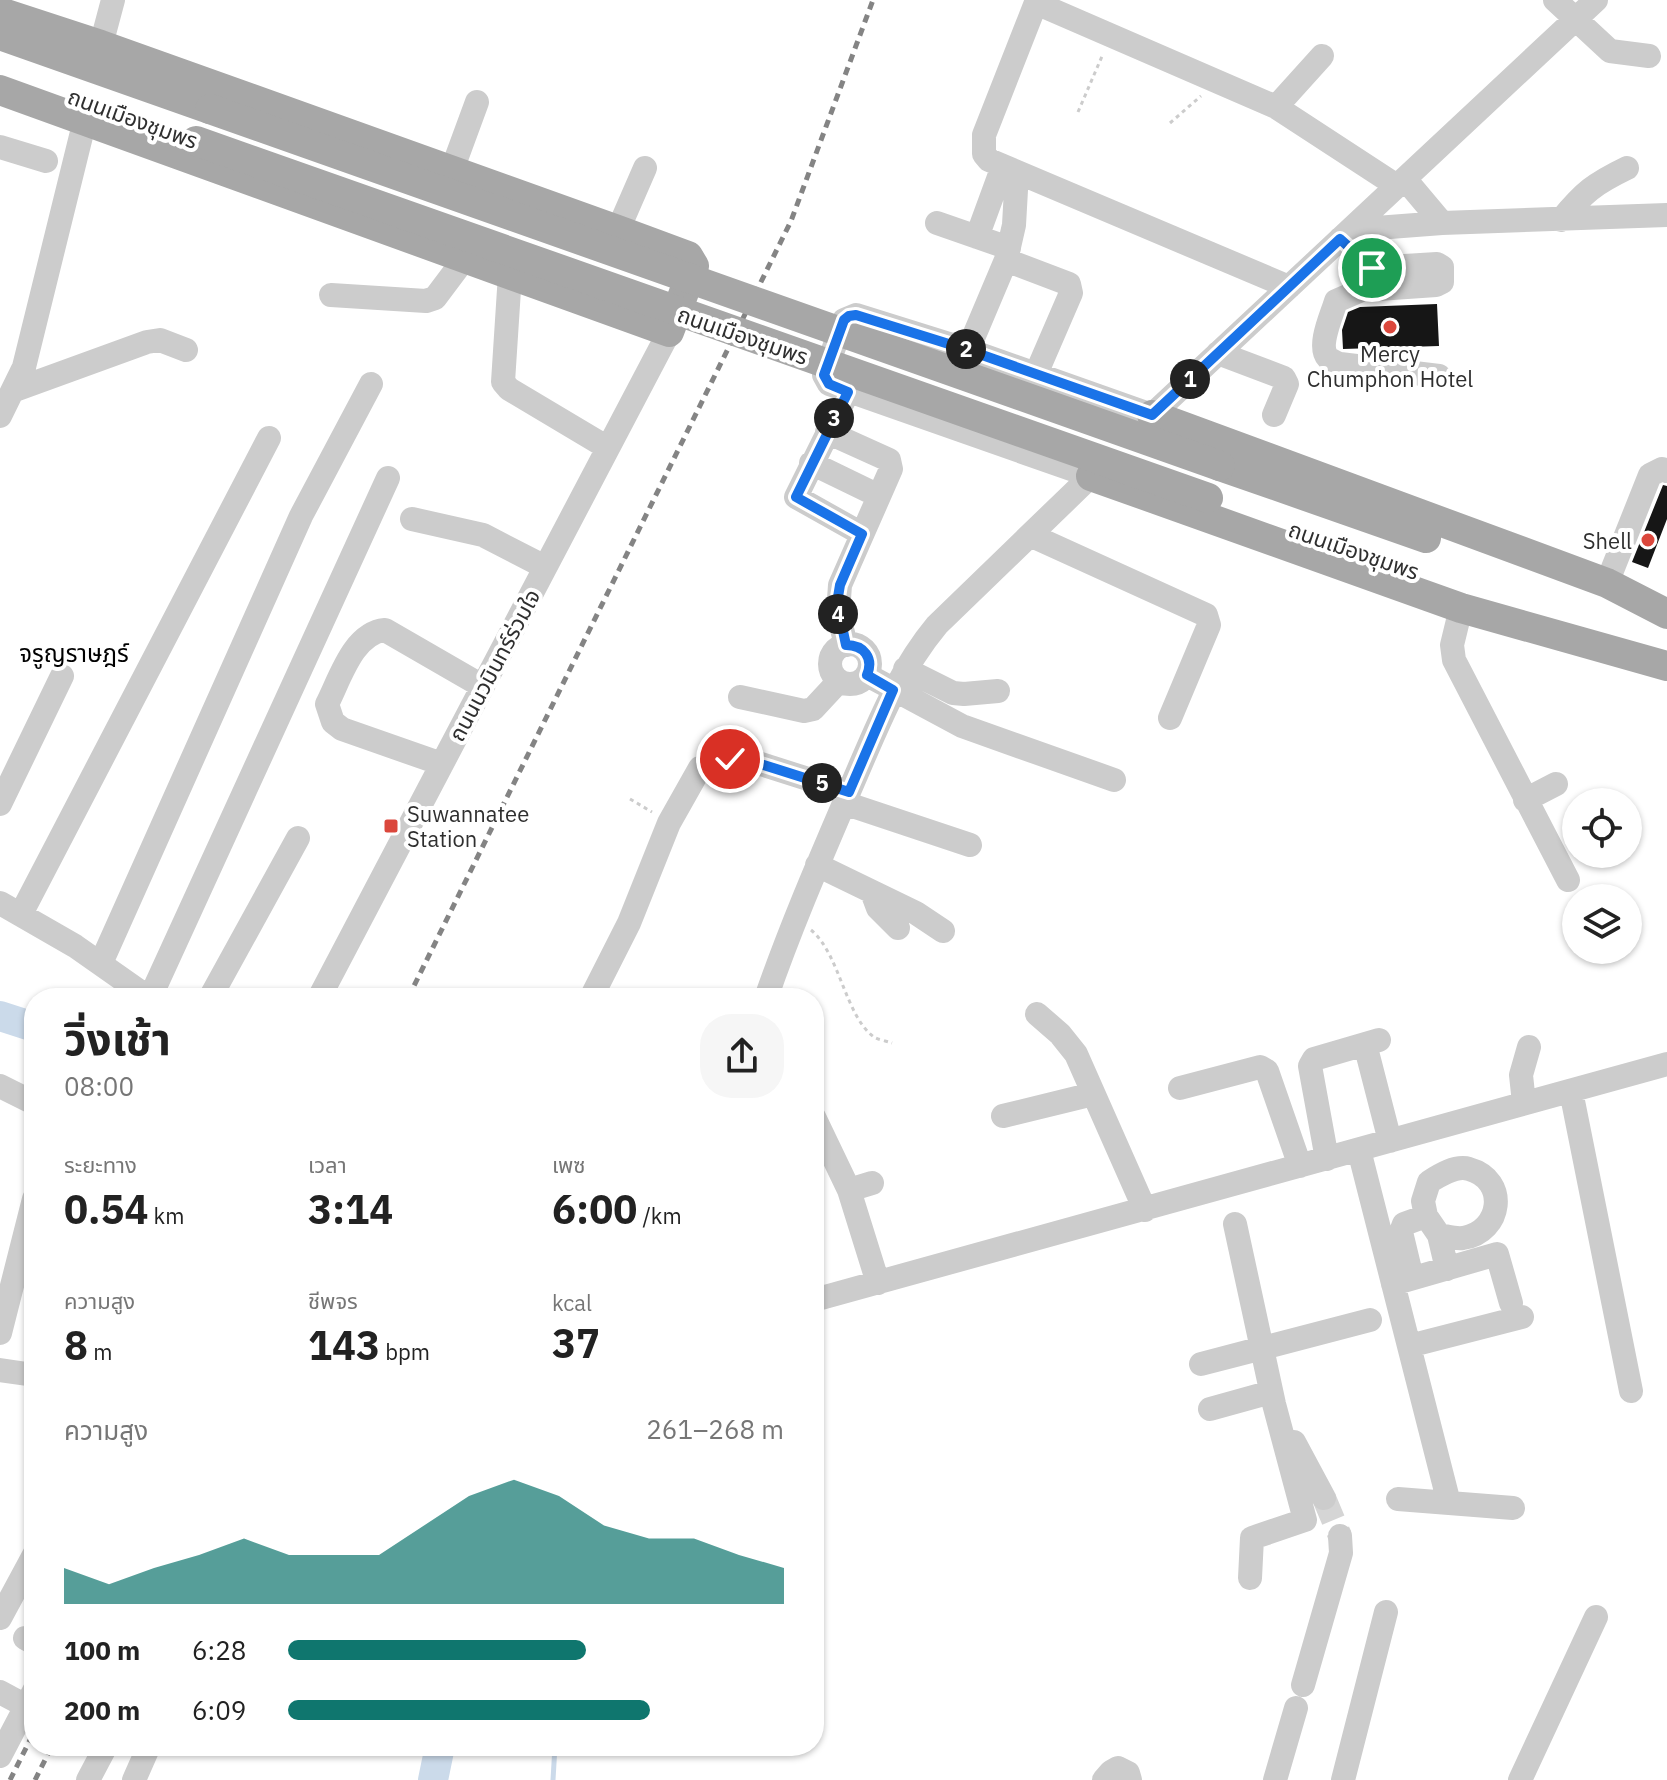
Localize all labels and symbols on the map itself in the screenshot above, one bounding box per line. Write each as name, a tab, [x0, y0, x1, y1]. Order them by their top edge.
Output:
street label: ถนนเมืองชุมพร	[64, 81, 202, 155]
pin	[1338, 234, 1406, 302]
street label: ถนนเมืองชุมพร	[674, 299, 812, 371]
marker: Mercy Chumphon Hotel	[1381, 318, 1399, 336]
pin: 2	[946, 329, 986, 369]
place label: Mercy Chumphon Hotel	[1307, 339, 1473, 393]
pin: 1	[1170, 359, 1210, 399]
pin: 3	[814, 398, 854, 438]
street label: ถนนเมืองชุมพร	[1285, 514, 1423, 586]
place label: Shell	[1583, 526, 1632, 555]
marker: Shell	[1639, 531, 1657, 549]
street label: ถนนนวมินทร์ร่วมใจ	[442, 584, 546, 746]
pin: 4	[818, 594, 858, 634]
district label: จรูญราษฎร์	[19, 637, 130, 669]
pin	[696, 725, 764, 793]
pin: 5	[802, 763, 842, 803]
place label: Suwannatee Station	[407, 799, 529, 853]
marker: Suwannatee Station	[382, 817, 400, 835]

